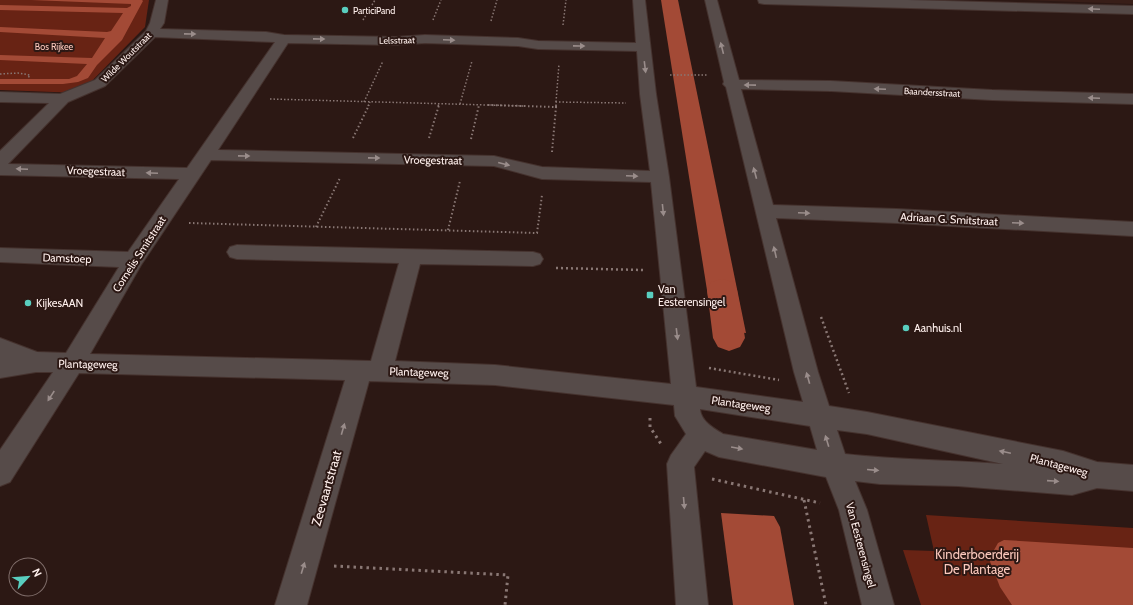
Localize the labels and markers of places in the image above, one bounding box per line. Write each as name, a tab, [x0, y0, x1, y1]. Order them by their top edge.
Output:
marker: ParticiPand	[340, 5, 350, 15]
place label: ParticiPand	[353, 5, 395, 16]
place label: Van Eesterensingel	[658, 282, 726, 309]
marker: Van Eesterensingel	[645, 290, 655, 300]
place label: KijkesAAN	[36, 296, 83, 310]
marker: KijkesAAN	[23, 298, 33, 308]
place label: Aanhuis.nl	[914, 321, 962, 335]
marker: Aanhuis.nl	[901, 323, 911, 333]

